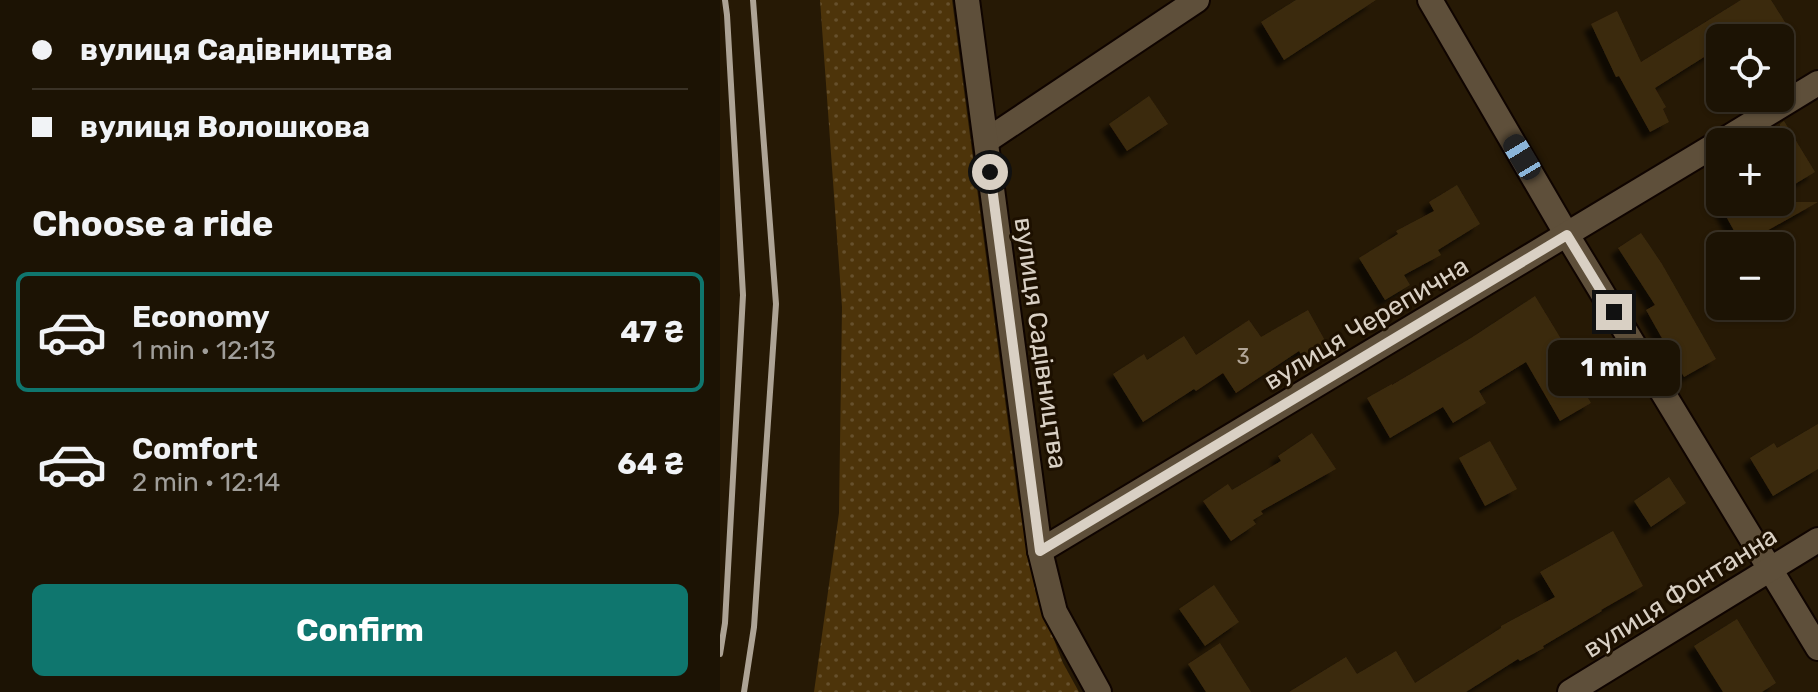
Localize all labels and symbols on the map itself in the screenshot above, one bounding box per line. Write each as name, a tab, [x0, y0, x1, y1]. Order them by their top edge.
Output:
car	[1499, 130, 1545, 184]
route start	[972, 154, 1008, 190]
street label: вулиця Садівництва	[1008, 215, 1074, 471]
street label: вулиця Черепична	[1258, 250, 1474, 397]
route end	[1596, 294, 1632, 330]
callout: 1 min	[1548, 340, 1680, 396]
house number: 3	[1236, 343, 1250, 370]
street label: вулиця Фонтанна	[1578, 520, 1783, 664]

